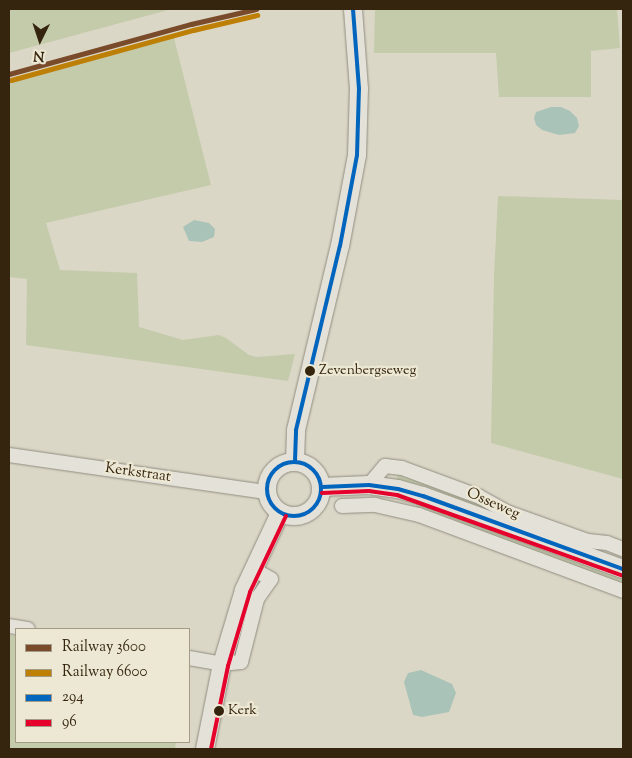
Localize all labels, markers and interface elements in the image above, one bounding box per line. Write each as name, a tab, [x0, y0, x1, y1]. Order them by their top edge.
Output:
north arrow	[15, 15, 65, 65]
text: N	[33, 45, 45, 65]
place label: Zevenbergseweg	[319, 363, 416, 379]
marker: Zevenbergseweg	[305, 366, 315, 376]
street label: Kerkstraat	[104, 459, 172, 487]
street label: Osseweg	[464, 484, 522, 524]
legend	[15, 628, 190, 743]
text: Railway 3600	[62, 637, 146, 658]
text: Railway 6600	[62, 662, 147, 683]
text: 294	[62, 687, 84, 708]
place label: Kerk	[228, 703, 257, 719]
marker: Kerk	[214, 706, 224, 716]
text: 96	[62, 712, 77, 733]

